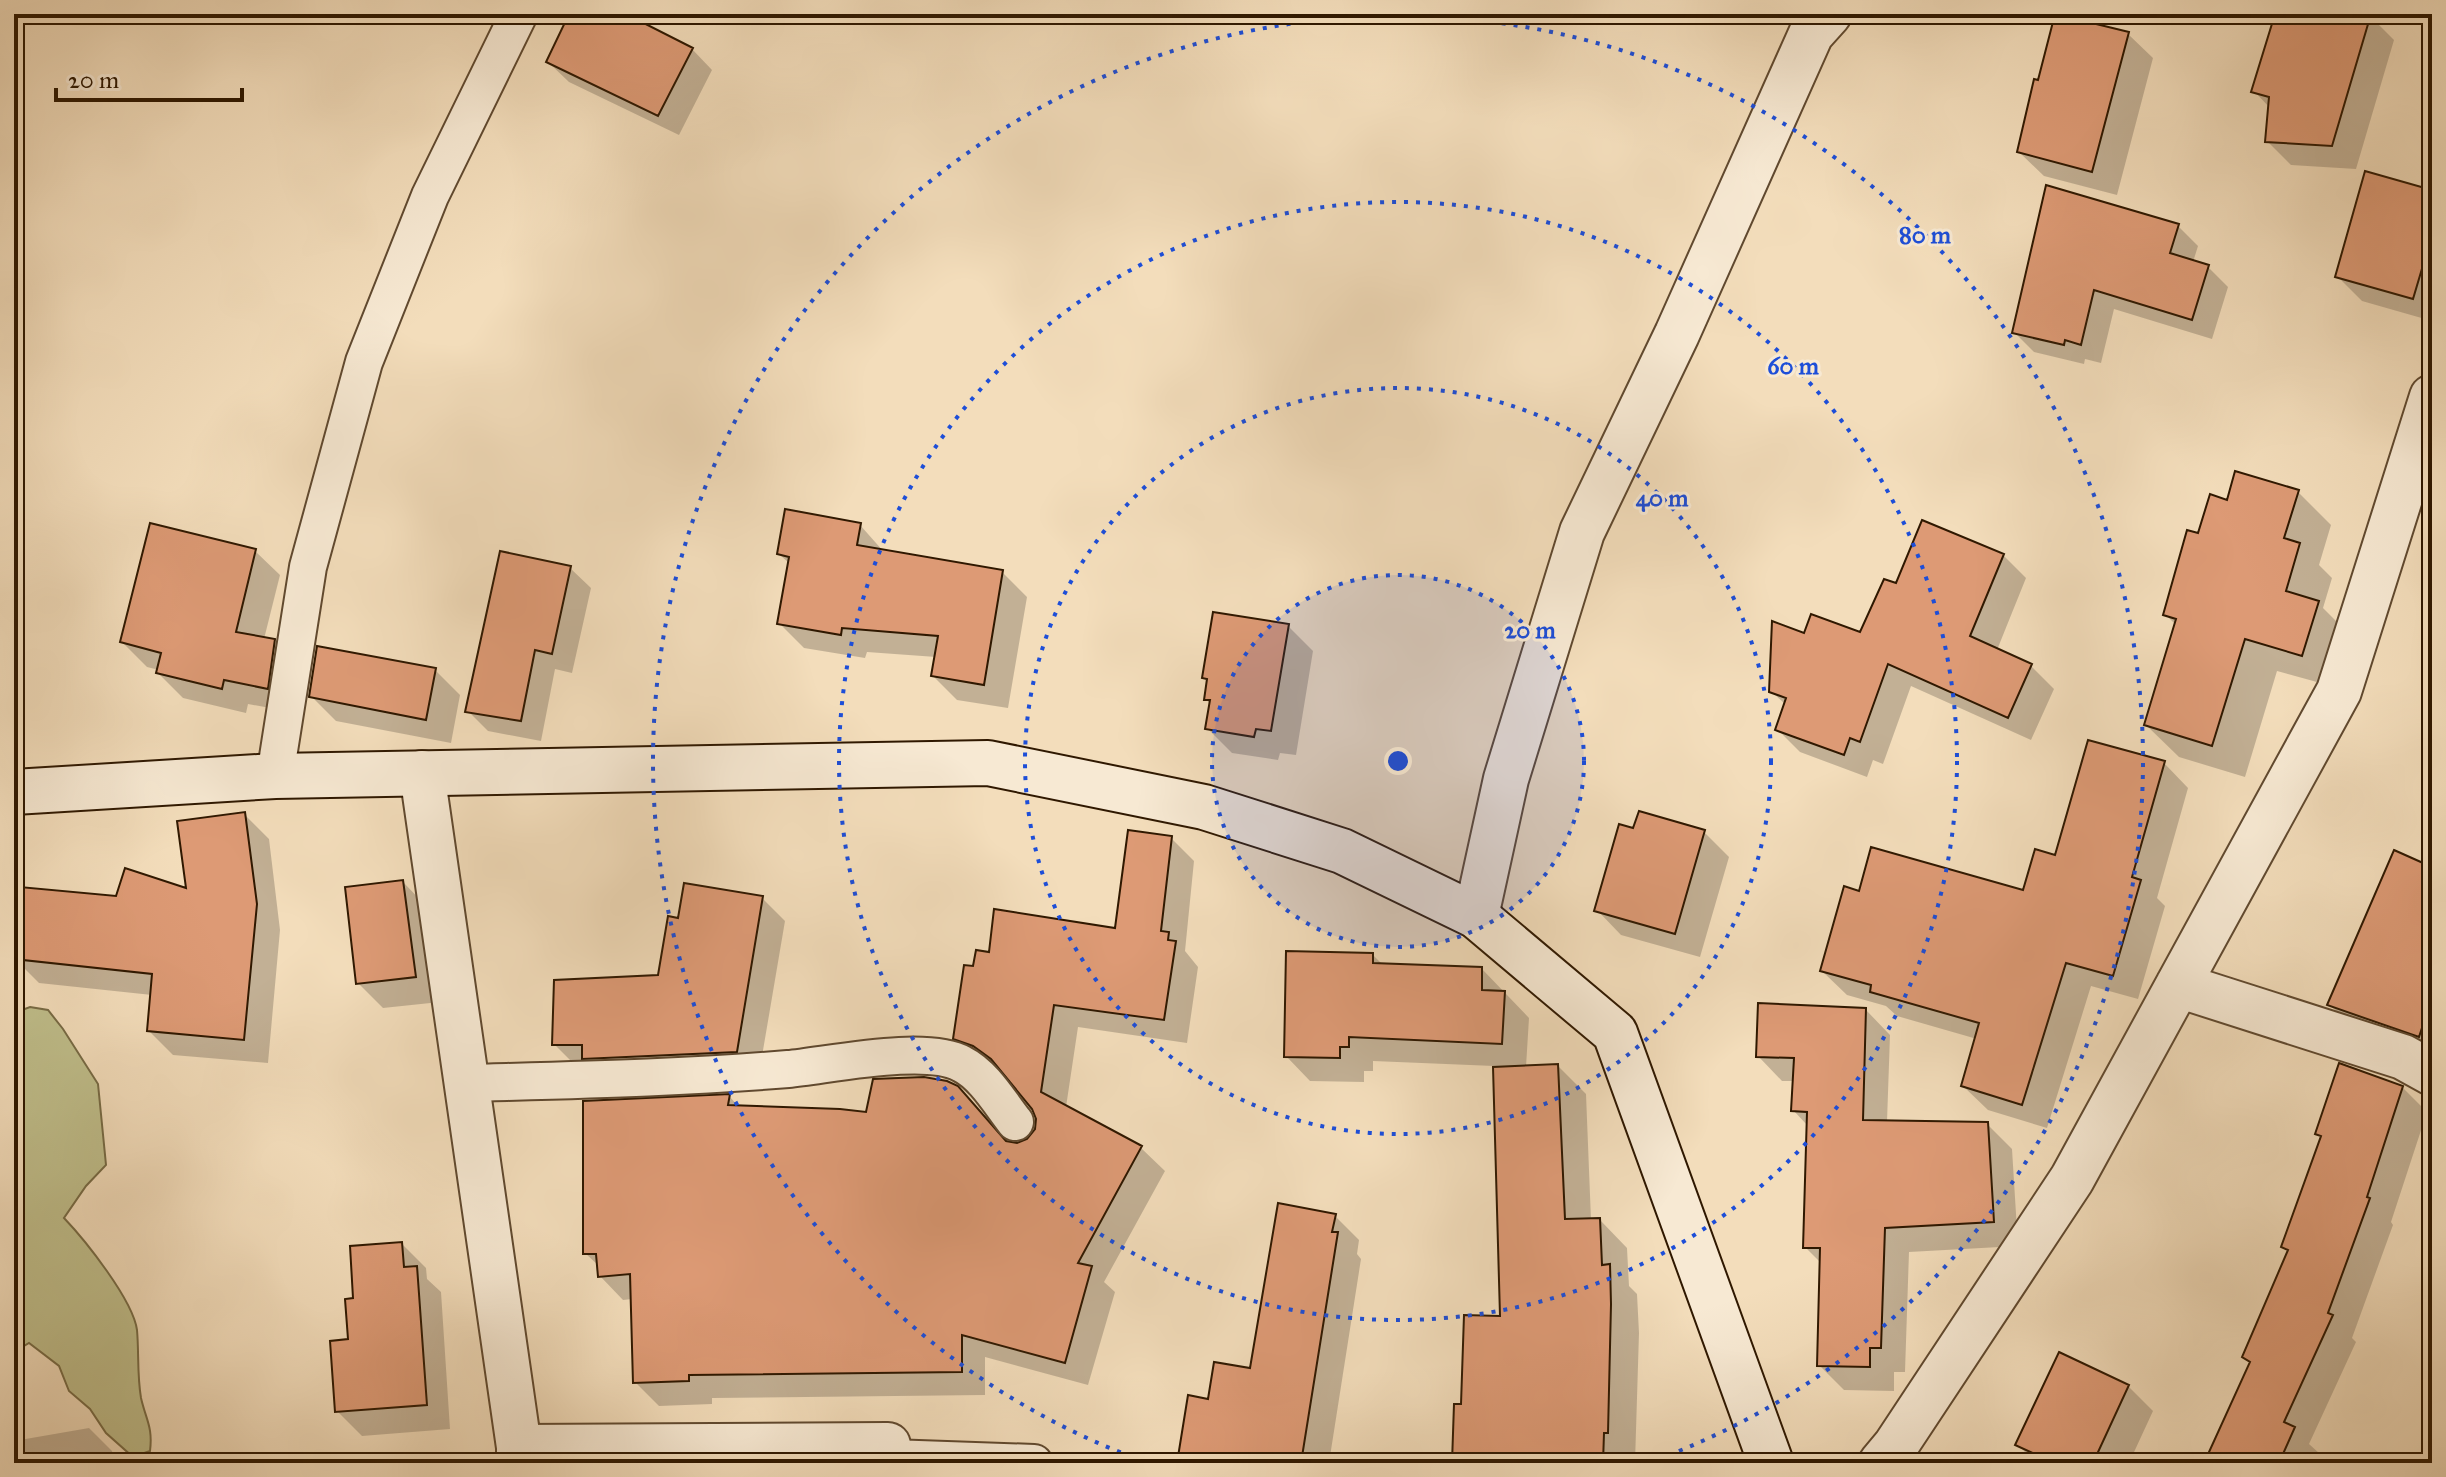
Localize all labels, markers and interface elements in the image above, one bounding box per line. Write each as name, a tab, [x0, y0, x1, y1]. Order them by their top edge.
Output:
scale bar	[56, 52, 242, 102]
text: 20 m	[68, 65, 119, 95]
text: 80 m	[1899, 220, 1952, 250]
text: 60 m	[1767, 351, 1820, 381]
text: 40 m	[1636, 483, 1689, 513]
text: 20 m	[1504, 615, 1556, 645]
centre of rings	[1384, 747, 1412, 775]

